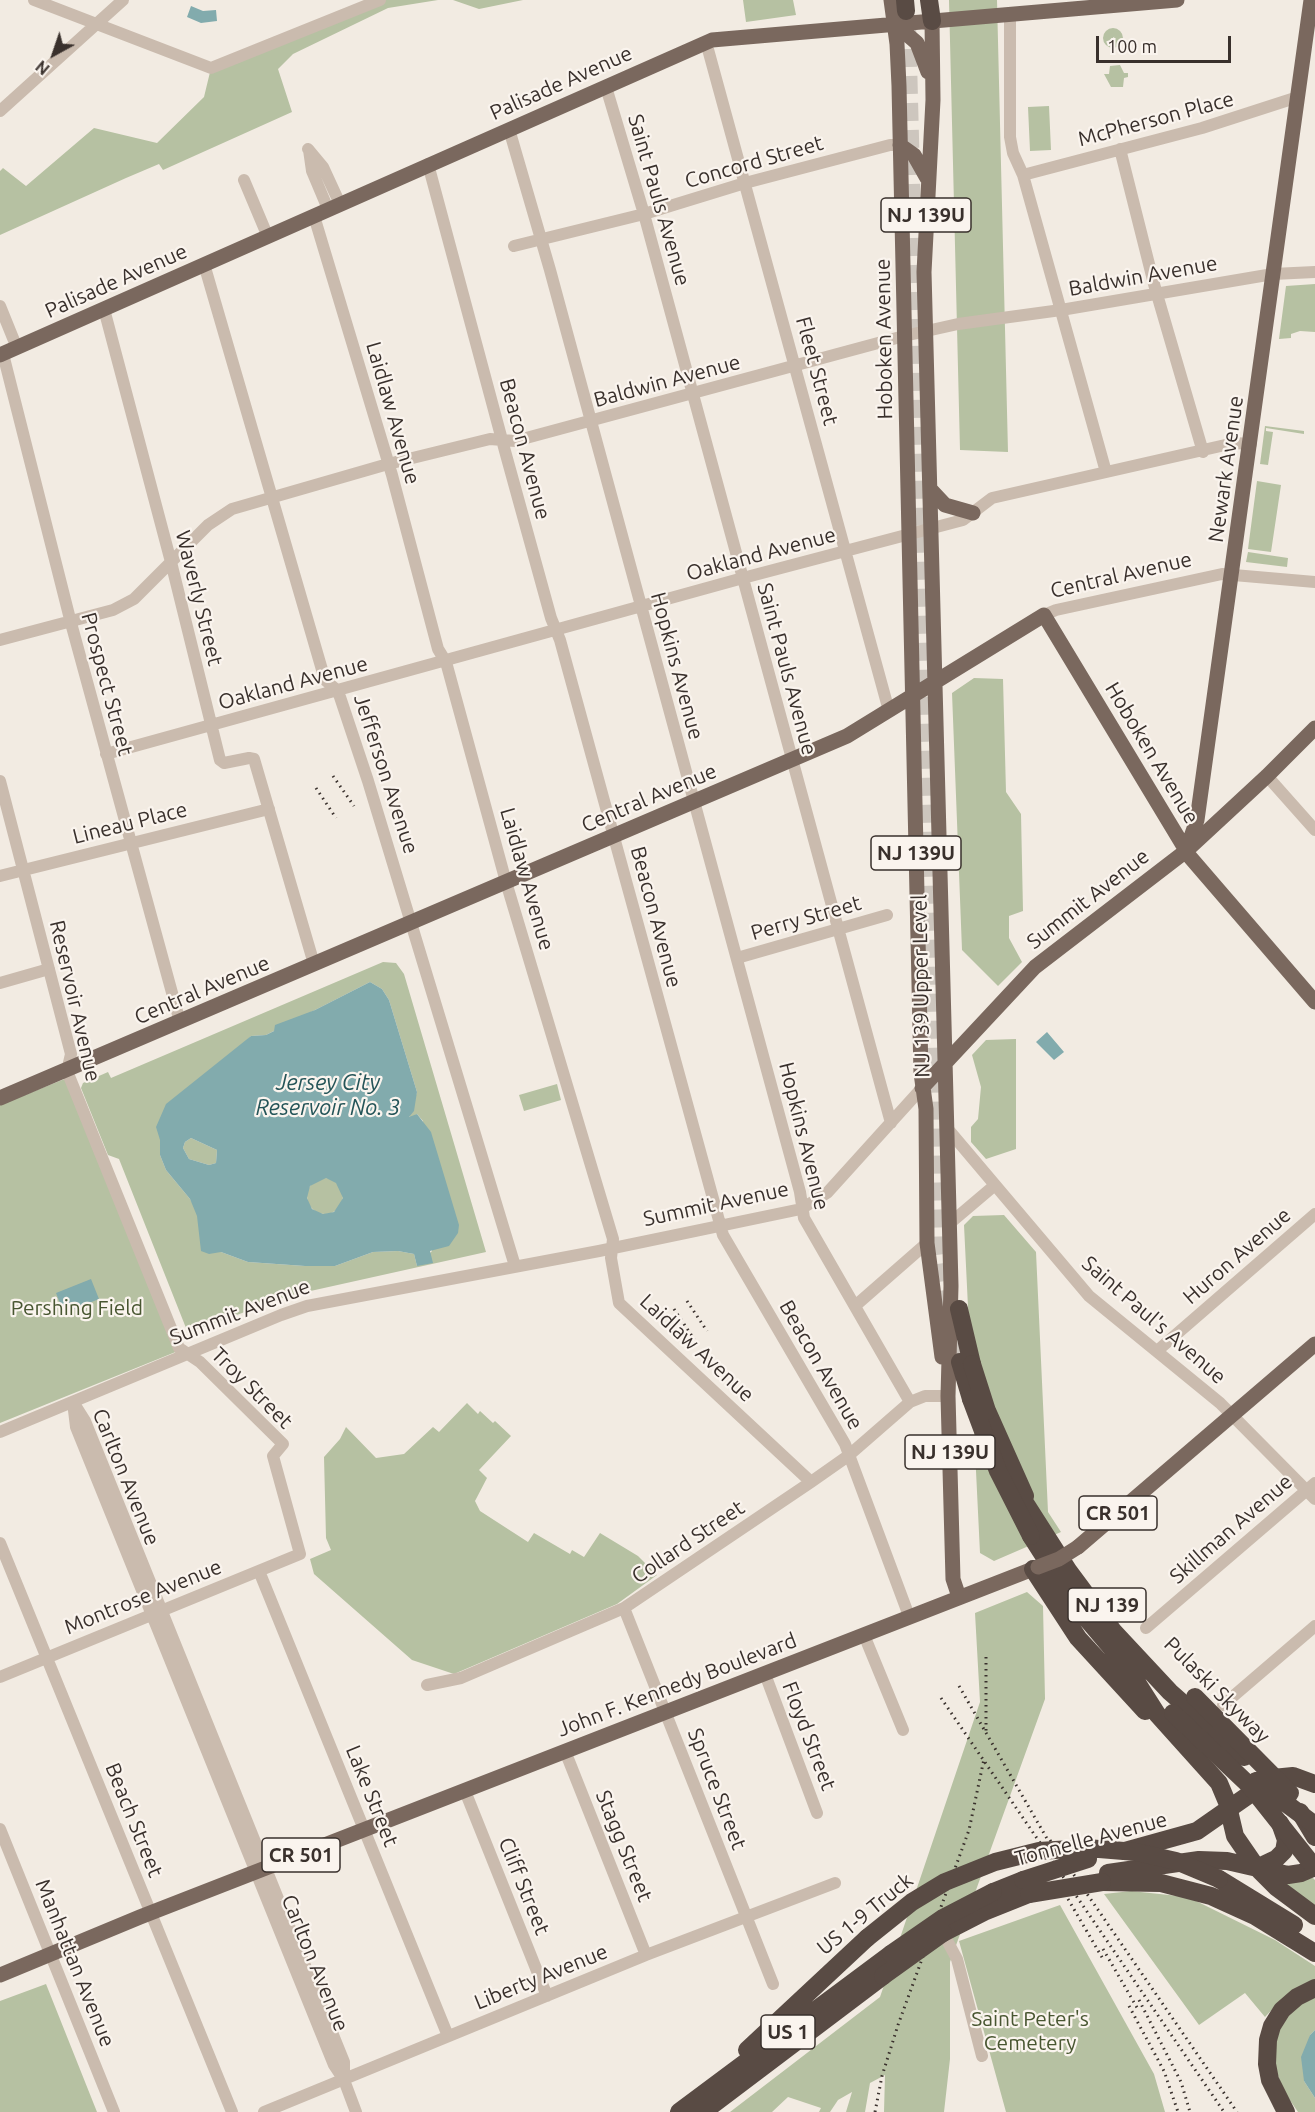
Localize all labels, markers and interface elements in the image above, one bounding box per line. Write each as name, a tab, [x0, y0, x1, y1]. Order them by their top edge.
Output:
north arrow	[24, 24, 84, 84]
scale bar	[1099, 24, 1234, 62]
text: 100 m	[1107, 36, 1157, 56]
street label: Palisade Avenue	[486, 40, 636, 126]
text: N	[32, 57, 53, 79]
street label: McPherson Place	[1075, 86, 1237, 152]
street label: Saint Pauls Avenue	[622, 111, 696, 289]
street label: Concord Street	[682, 130, 826, 194]
road number: NJ 139U	[881, 198, 971, 232]
street label: Palisade Avenue	[41, 238, 191, 324]
street label: Baldwin Avenue	[1067, 250, 1219, 302]
street label: Hoboken Avenue	[870, 258, 898, 420]
street label: Fleet Street	[790, 314, 844, 428]
street label: Laidlaw Avenue	[361, 339, 425, 487]
street label: Baldwin Avenue	[591, 349, 743, 413]
street label: Beacon Avenue	[494, 376, 556, 522]
street label: Newark Avenue	[1203, 394, 1249, 544]
street label: Oakland Avenue	[683, 522, 839, 586]
street label: Waverly Street	[170, 528, 228, 668]
street label: Central Avenue	[1048, 546, 1194, 604]
street label: Saint Pauls Avenue	[752, 580, 822, 758]
street label: Hopkins Avenue	[645, 590, 709, 742]
street label: Prospect Street	[76, 610, 138, 758]
street label: Oakland Avenue	[215, 651, 371, 715]
street label: Hoboken Avenue	[1100, 678, 1204, 828]
street label: Jefferson Avenue	[348, 691, 424, 857]
street label: Central Avenue	[578, 758, 720, 838]
street label: Lineau Place	[70, 797, 190, 849]
street label: Laidlaw Avenue	[495, 805, 559, 953]
road number: NJ 139U	[871, 836, 961, 870]
street label: Summit Avenue	[1022, 843, 1154, 955]
street label: Beacon Avenue	[625, 844, 687, 990]
street label: Perry Street	[748, 890, 864, 946]
street label: NJ 139 Upper Level	[907, 894, 935, 1078]
street label: Reservoir Avenue	[44, 918, 106, 1084]
street label: Central Avenue	[131, 950, 273, 1030]
street label: Hopkins Avenue	[773, 1059, 835, 1213]
water label: Jersey City Reservoir No. 3	[256, 1070, 400, 1122]
street label: Summit Avenue	[641, 1176, 791, 1232]
street label: Huron Avenue	[1178, 1202, 1296, 1310]
street label: Saint Paul's Avenue	[1077, 1251, 1231, 1389]
street label: Summit Avenue	[166, 1274, 314, 1350]
street label: Laidlaw Avenue	[635, 1289, 759, 1407]
park label: Pershing Field	[11, 1295, 143, 1321]
street label: Beacon Avenue	[774, 1296, 868, 1434]
street label: Troy Street	[206, 1342, 298, 1434]
street label: Carlton Avenue	[87, 1405, 165, 1549]
road number: NJ 139U	[905, 1435, 995, 1469]
street label: Skillman Avenue	[1165, 1469, 1297, 1589]
street label: Collard Street	[627, 1495, 749, 1589]
road number: CR 501	[1079, 1496, 1157, 1530]
street label: Montrose Avenue	[61, 1554, 225, 1640]
road number: NJ 139	[1068, 1588, 1146, 1622]
street label: John F. Kennedy Boulevard	[554, 1628, 800, 1742]
street label: Pulaski Skyway	[1159, 1632, 1275, 1748]
street label: Floyd Street	[777, 1678, 841, 1794]
street label: Spruce Street	[682, 1725, 752, 1853]
street label: Lake Street	[340, 1742, 404, 1850]
street label: Beach Street	[100, 1759, 168, 1881]
street label: Stagg Street	[590, 1787, 658, 1905]
street label: Tonnelle Avenue	[1012, 1807, 1170, 1871]
street label: Cliff Street	[493, 1834, 555, 1938]
road number: CR 501	[262, 1838, 340, 1872]
street label: US 1-9 Truck	[812, 1868, 918, 1960]
street label: Manhattan Avenue	[30, 1875, 120, 2051]
street label: Carlton Avenue	[276, 1891, 354, 2035]
street label: Liberty Avenue	[471, 1939, 611, 2015]
park label: Saint Peter's Cemetery	[971, 2006, 1089, 2056]
road number: US 1	[761, 2015, 815, 2049]

